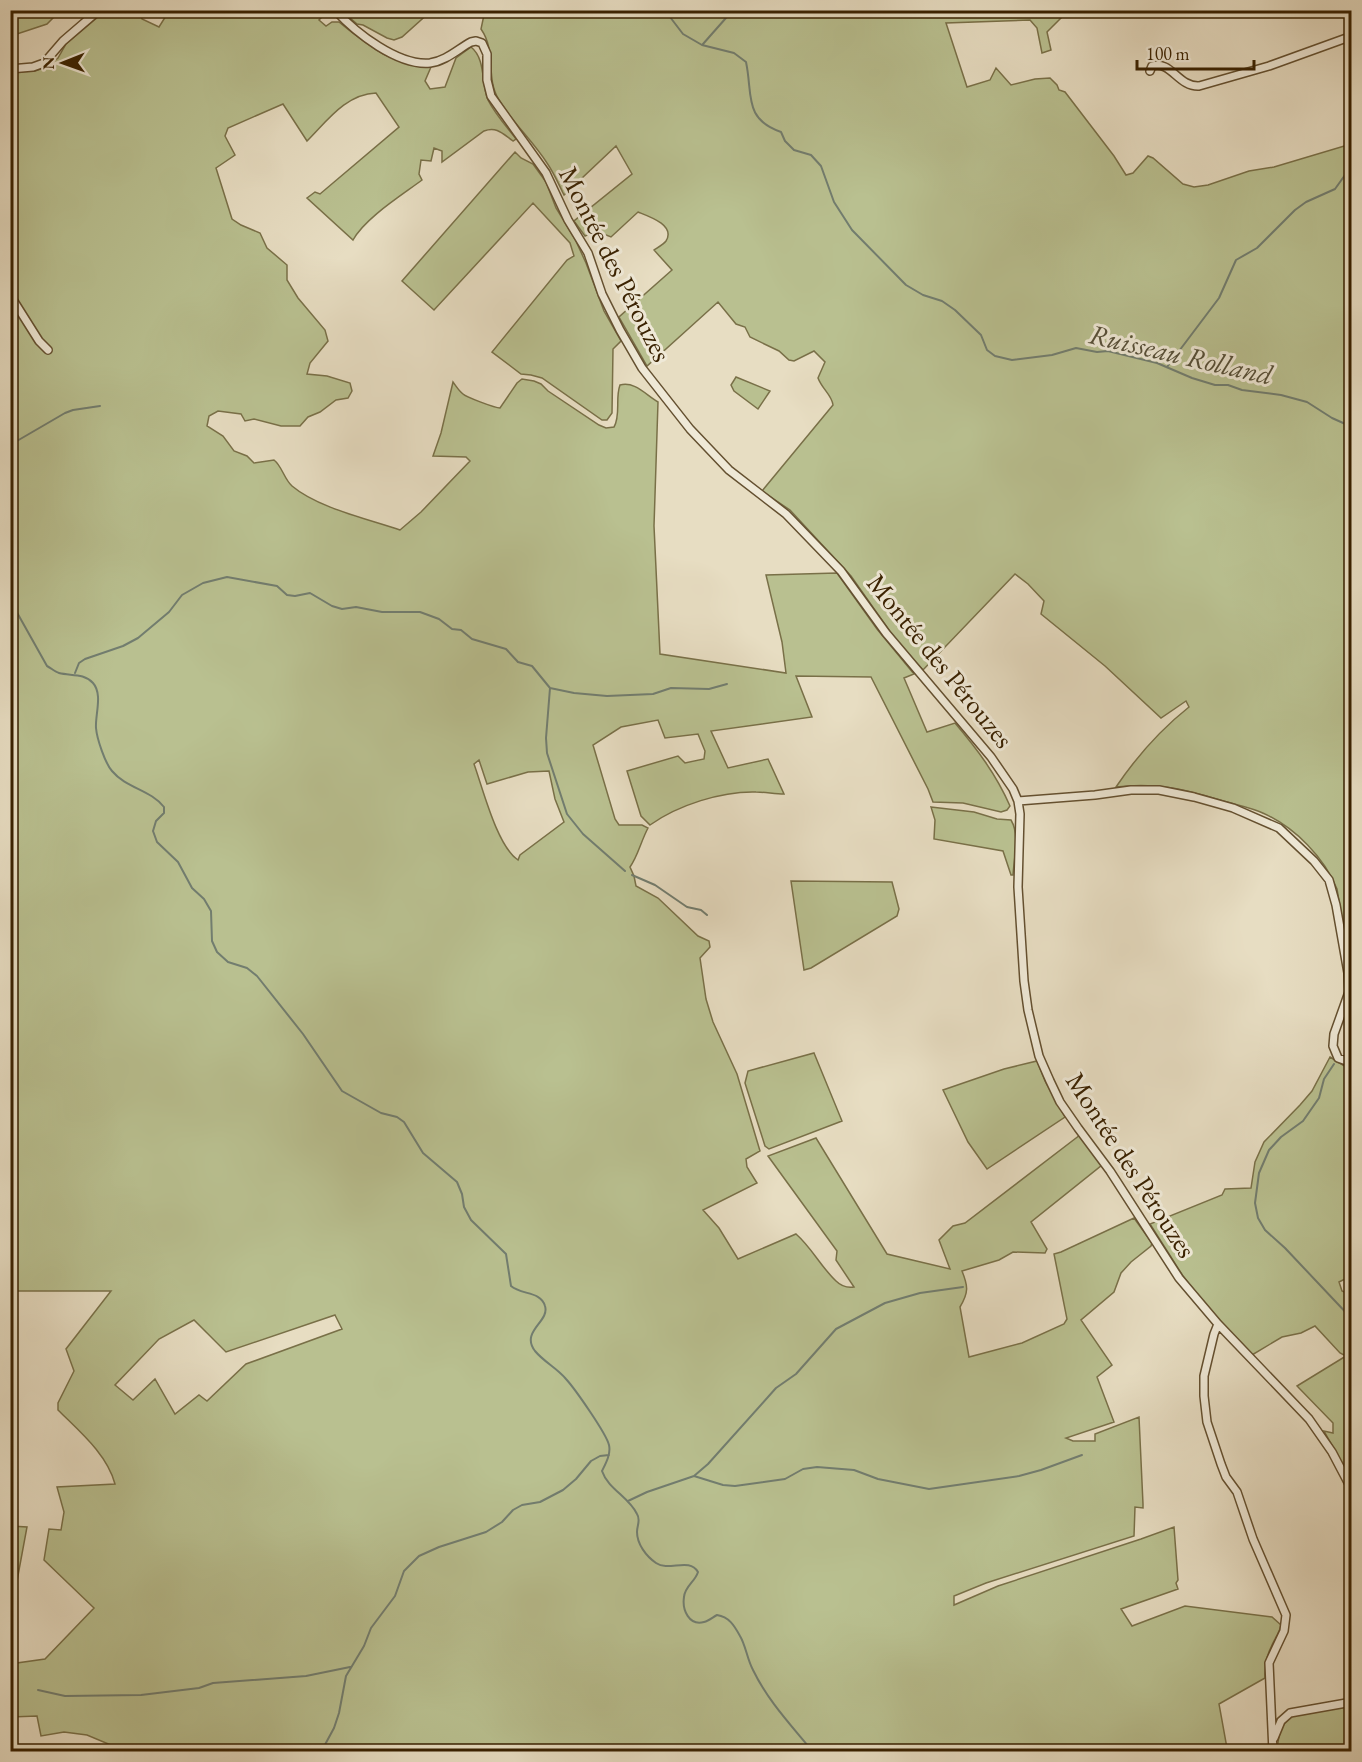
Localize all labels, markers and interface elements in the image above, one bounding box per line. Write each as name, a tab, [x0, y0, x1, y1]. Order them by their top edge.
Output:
north arrow	[33, 33, 93, 93]
scale bar	[1137, 33, 1254, 71]
text: 100 m	[1146, 42, 1190, 65]
text: N	[38, 57, 59, 70]
street label: Montée des Pérouzes	[551, 160, 680, 367]
water label: Ruisseau Rolland	[1086, 315, 1277, 393]
street label: Montée des Pérouzes	[859, 566, 1021, 755]
street label: Montée des Pérouzes	[1058, 1065, 1205, 1264]

